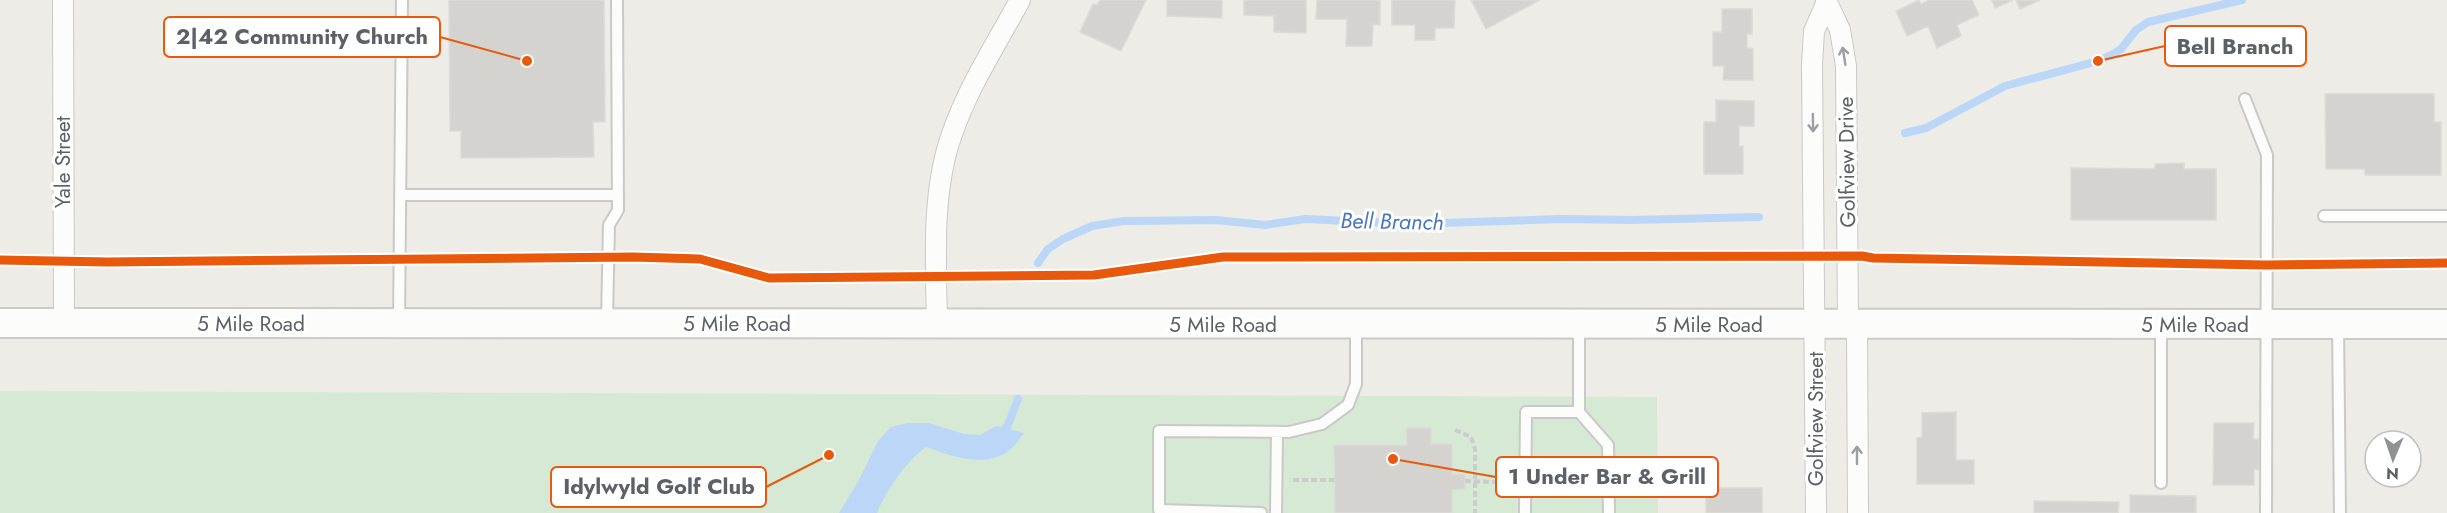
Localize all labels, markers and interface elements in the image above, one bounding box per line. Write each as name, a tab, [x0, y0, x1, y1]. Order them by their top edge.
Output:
callout: 2|42 Community Church	[164, 17, 440, 57]
text: 2|42 Community Church	[176, 20, 428, 52]
callout: Bell Branch	[2165, 26, 2306, 66]
text: Bell Branch	[2176, 30, 2294, 62]
one-way arrow	[1839, 47, 1850, 67]
street label: Golfview Drive	[1831, 96, 1863, 228]
one-way arrow	[1807, 112, 1819, 132]
street label: Yale Street	[48, 116, 78, 208]
water label: Bell Branch	[1340, 204, 1444, 238]
street label: 5 Mile Road	[197, 309, 305, 339]
street label: 5 Mile Road	[683, 309, 791, 339]
street label: 5 Mile Road	[1169, 310, 1277, 340]
street label: 5 Mile Road	[1655, 310, 1763, 340]
street label: 5 Mile Road	[2141, 310, 2249, 340]
street label: Golfview Street	[1801, 352, 1831, 486]
north arrow	[2363, 429, 2423, 489]
one-way arrow	[1852, 445, 1863, 465]
callout: 1 Under Bar & Grill	[1496, 457, 1718, 497]
text: 1 Under Bar & Grill	[1508, 460, 1706, 492]
text: N	[2386, 462, 2399, 485]
callout: Idylwyld Golf Club	[551, 467, 766, 507]
text: Idylwyld Golf Club	[563, 470, 755, 502]

